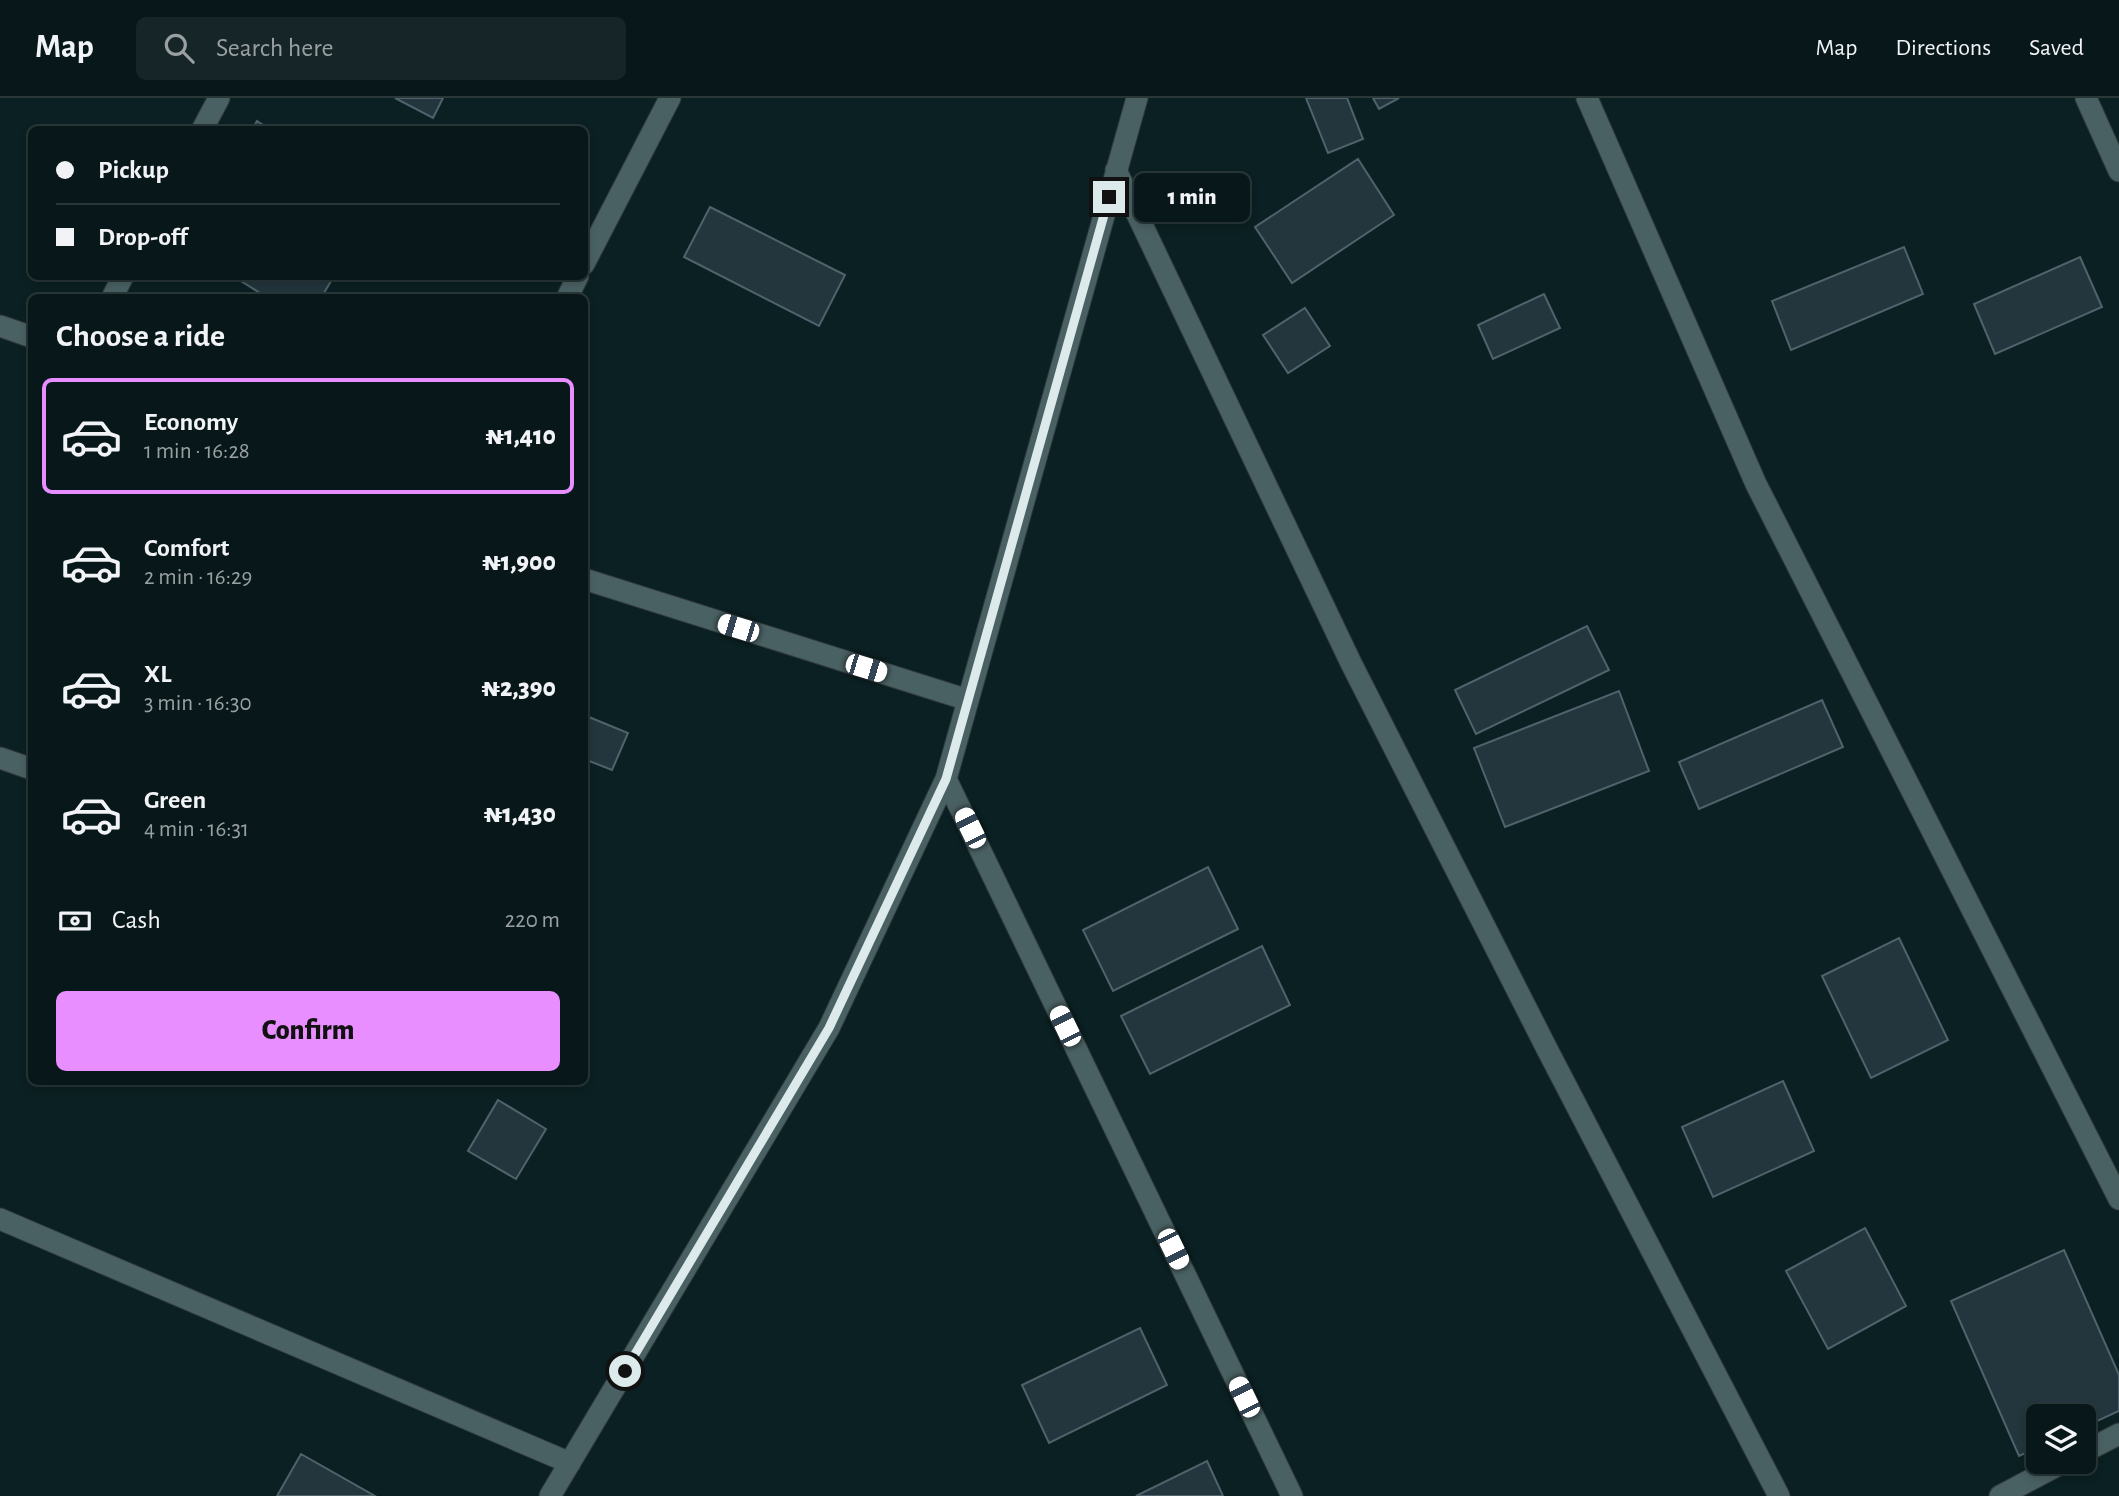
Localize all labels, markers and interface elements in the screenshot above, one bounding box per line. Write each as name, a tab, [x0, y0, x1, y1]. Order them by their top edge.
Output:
search box	[136, 17, 626, 80]
icon: search	[160, 29, 198, 67]
text: Map	[35, 31, 94, 64]
text: Search here	[216, 35, 334, 61]
text: Map	[1815, 36, 1857, 60]
text: Directions	[1895, 36, 1991, 60]
text: Saved	[2029, 36, 2084, 60]
text: Pickup	[98, 157, 169, 183]
callout: 1 min	[1134, 172, 1249, 222]
route end	[1093, 181, 1125, 213]
text: 1 min	[1168, 186, 1216, 209]
text: Drop-off	[98, 224, 187, 250]
text: Choose a ride	[56, 320, 225, 352]
icon: car	[60, 405, 123, 468]
text: Economy	[144, 409, 238, 435]
text: ₦1,410	[486, 423, 556, 449]
text: 1 min · 16:28	[144, 440, 250, 463]
icon: car	[60, 531, 123, 594]
text: Comfort	[144, 535, 229, 561]
text: ₦1,900	[482, 549, 556, 575]
text: 2 min · 16:29	[144, 566, 252, 589]
car	[715, 612, 762, 644]
car	[843, 652, 890, 684]
icon: car	[60, 657, 123, 720]
text: XL	[144, 661, 171, 687]
text: ₦2,390	[481, 675, 556, 701]
text: 3 min · 16:30	[144, 692, 252, 715]
icon: car	[60, 783, 123, 846]
text: Green	[144, 787, 206, 813]
text: ₦1,430	[484, 801, 556, 827]
car	[952, 805, 989, 851]
text: 4 min · 16:31	[144, 818, 249, 841]
icon: cash	[56, 902, 94, 940]
text: Cash	[112, 907, 161, 933]
text: 220 m	[505, 909, 560, 932]
button: Confirm	[56, 991, 560, 1071]
car	[1047, 1003, 1084, 1049]
car	[1155, 1226, 1192, 1272]
route start	[609, 1355, 641, 1387]
car	[1226, 1374, 1263, 1420]
map controls	[2026, 1404, 2096, 1474]
button: layers	[2026, 1404, 2096, 1474]

